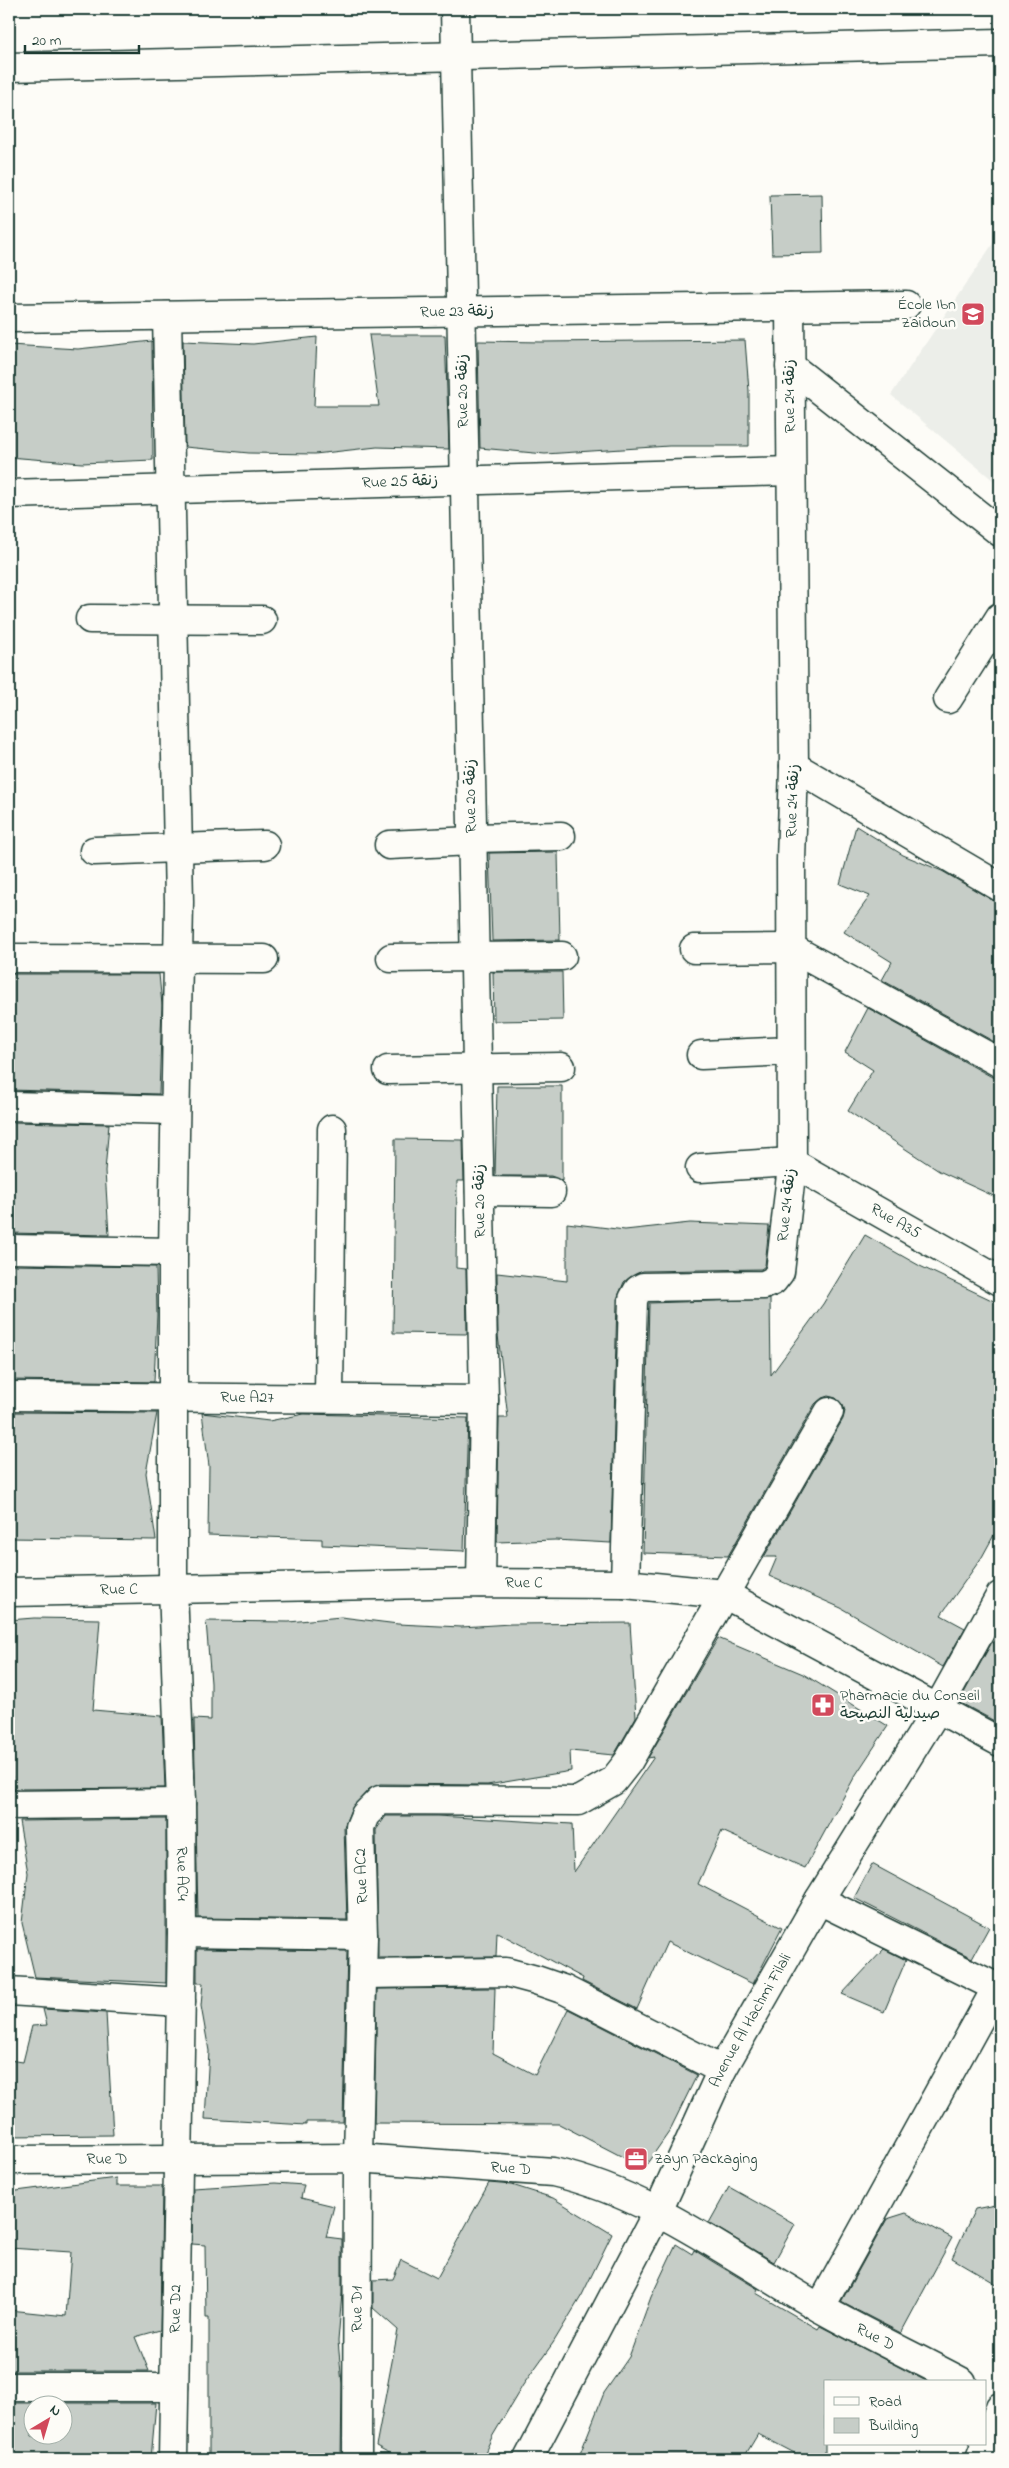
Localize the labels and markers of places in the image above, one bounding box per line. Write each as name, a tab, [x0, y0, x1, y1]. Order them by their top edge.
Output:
place label: École Ibn Zaidoun	[897, 293, 956, 335]
school or university icon: École Ibn Zaidoun	[960, 301, 986, 327]
place label: Pharmacie du Conseil صيدلية النصيحة	[840, 1684, 980, 1726]
pharmacy icon: Pharmacie du Conseil صيدلية النصيحة	[810, 1692, 836, 1718]
office icon: Zayn Packaging	[623, 2146, 649, 2172]
place label: Zayn Packaging	[654, 2147, 757, 2171]

